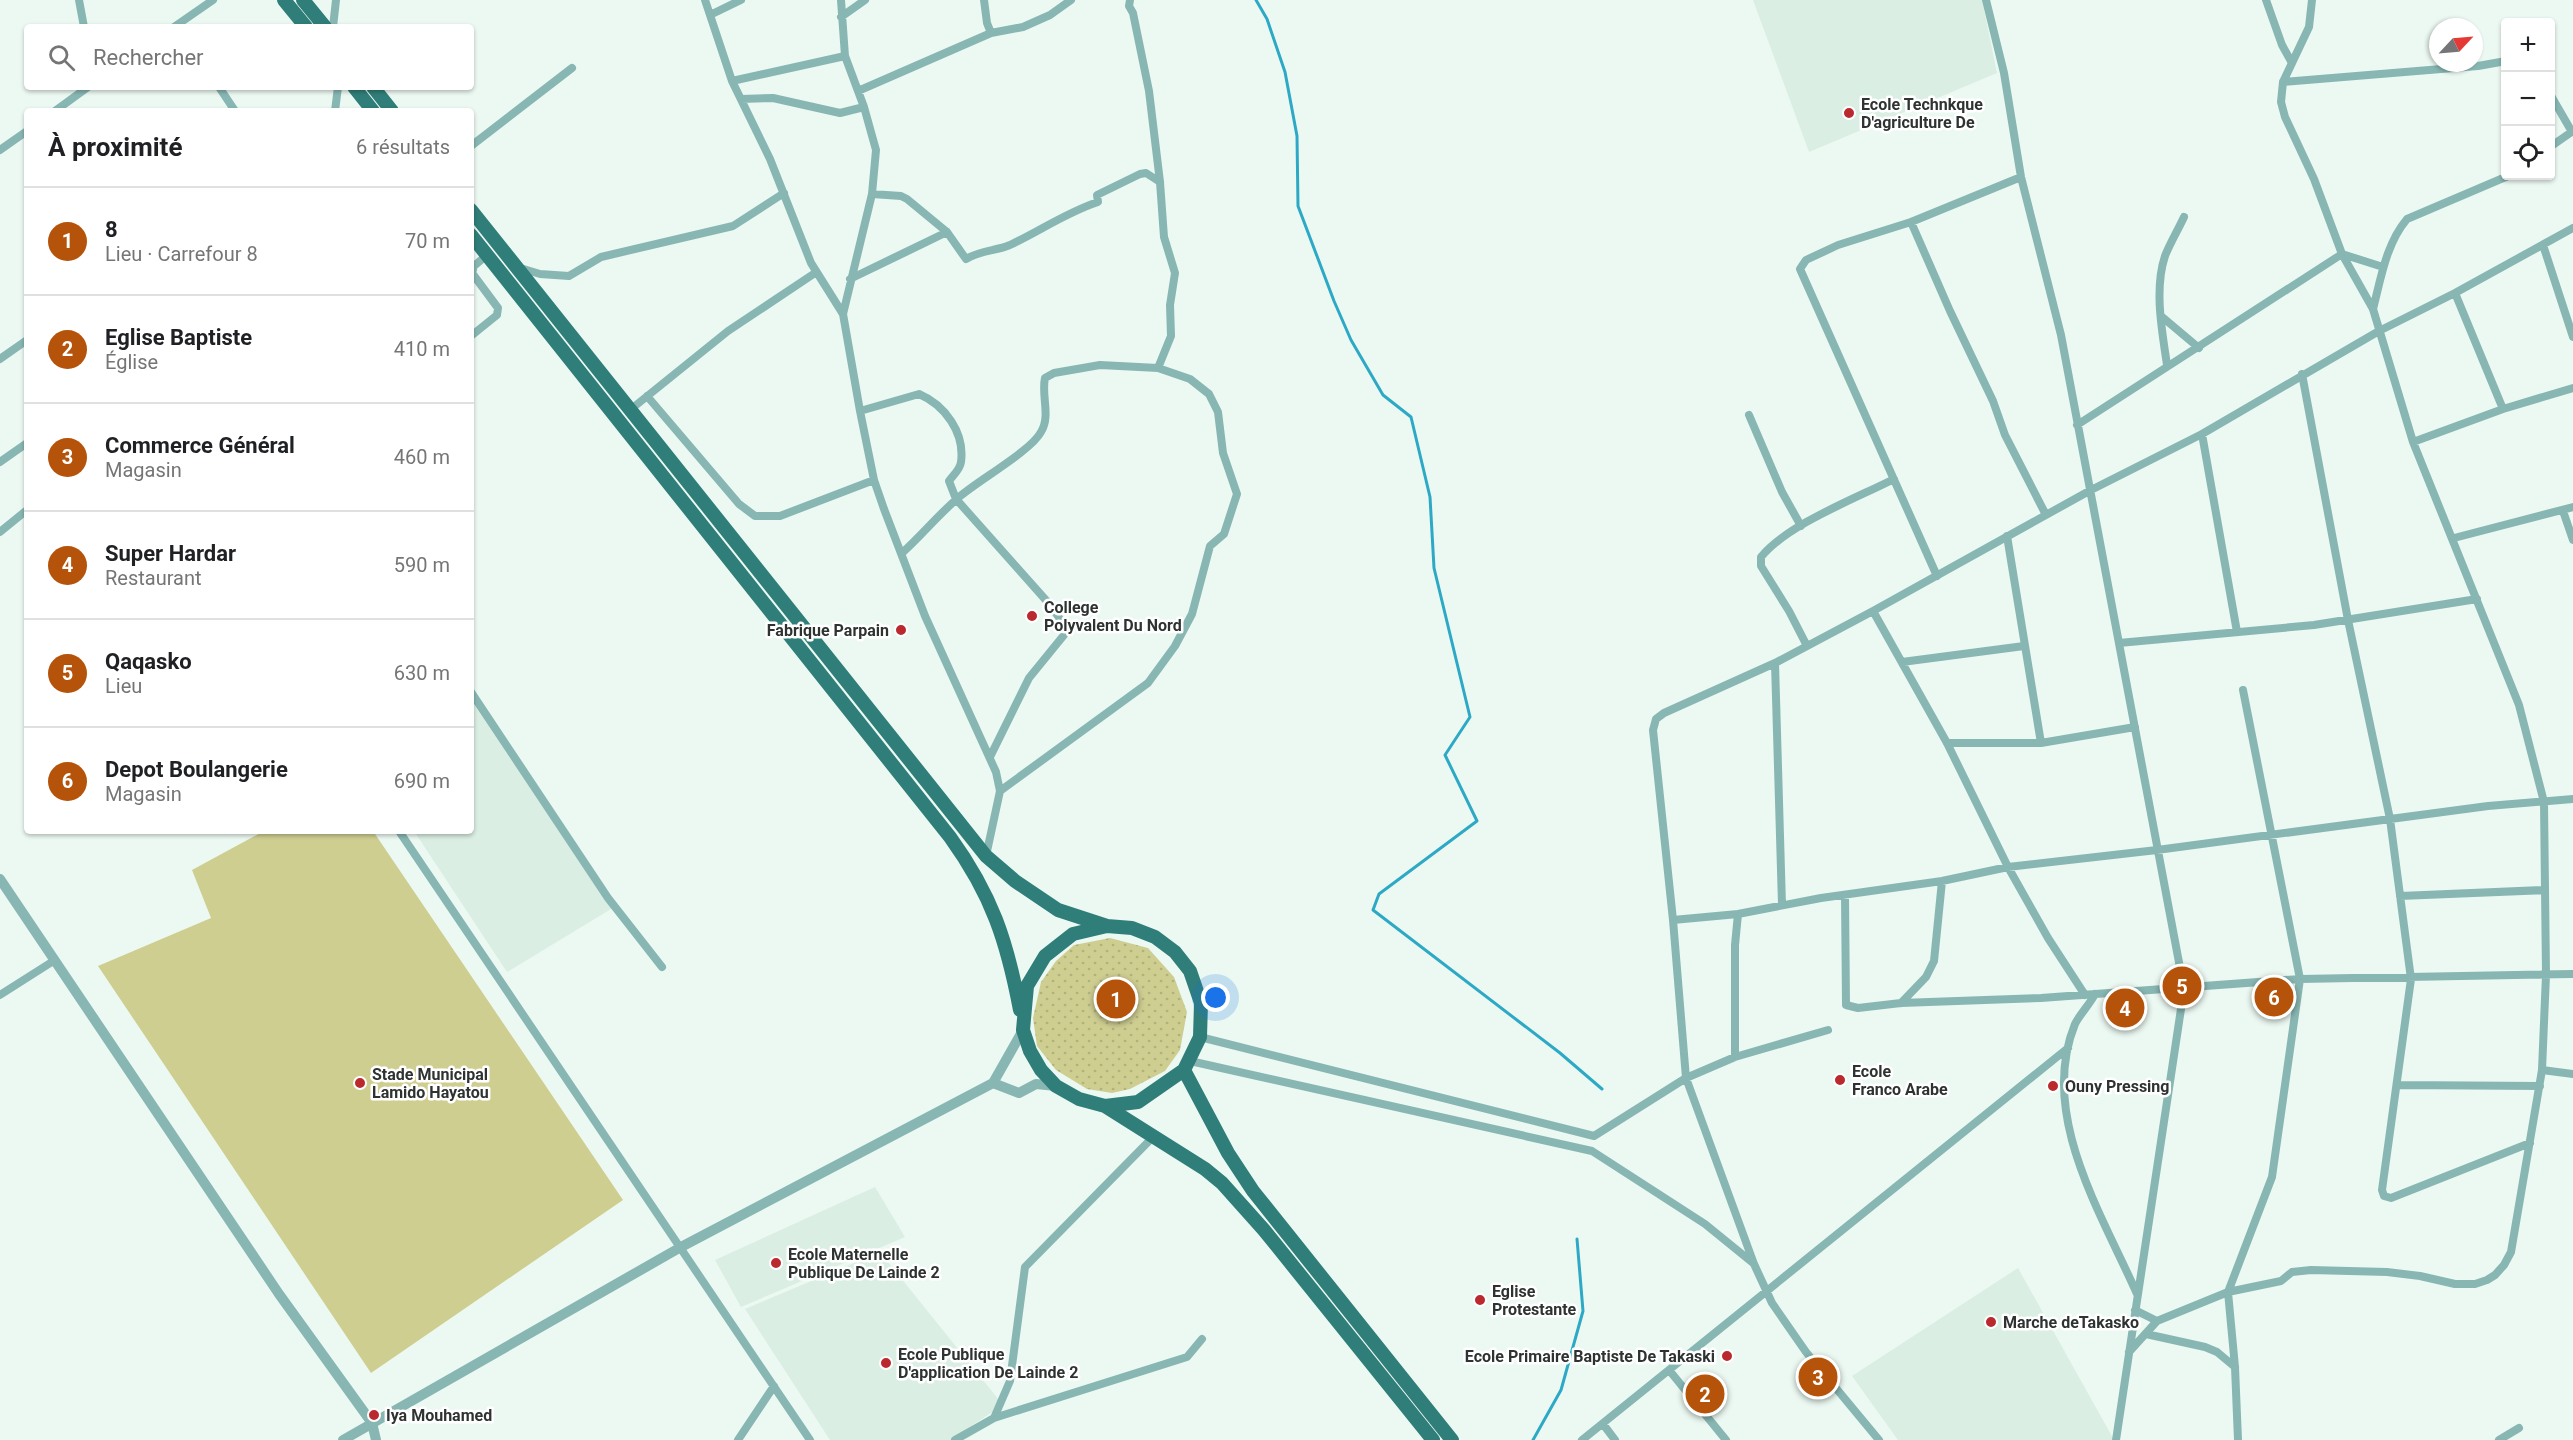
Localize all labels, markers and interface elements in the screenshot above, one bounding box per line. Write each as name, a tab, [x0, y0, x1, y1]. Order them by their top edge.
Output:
north arrow	[2429, 18, 2483, 72]
map controls	[2501, 18, 2555, 180]
button: +	[2501, 18, 2555, 72]
search box	[24, 24, 474, 90]
icon: search	[45, 41, 78, 74]
text: Rechercher	[93, 45, 204, 70]
button: −	[2501, 72, 2555, 126]
place label: Ecole Technkque D'agriculture De	[1861, 95, 1983, 132]
marker: Ecole Technkque D'agriculture De	[1842, 106, 1856, 120]
button: locate	[2501, 126, 2555, 180]
text: À proximité	[48, 132, 182, 162]
text: 6 résultats	[356, 135, 450, 159]
text: 8	[105, 217, 118, 242]
text: 1	[62, 229, 73, 253]
text: 70 m	[405, 229, 450, 253]
text: Lieu · Carrefour 8	[105, 242, 258, 266]
text: Eglise Baptiste	[105, 325, 252, 350]
text: 2	[62, 337, 73, 361]
text: 410 m	[394, 337, 450, 361]
text: Église	[105, 350, 158, 374]
text: Commerce Général	[105, 433, 295, 458]
text: 3	[62, 445, 73, 469]
text: 460 m	[394, 445, 450, 469]
text: Magasin	[105, 458, 182, 482]
text: Super Hardar	[105, 541, 236, 566]
text: 4	[62, 553, 73, 577]
text: 590 m	[394, 553, 450, 577]
text: Restaurant	[105, 566, 202, 590]
place label: College Polyvalent Du Nord	[1044, 598, 1182, 635]
marker: College Polyvalent Du Nord	[1025, 609, 1039, 623]
place label: Fabrique Parpain	[767, 621, 889, 640]
marker: Fabrique Parpain	[894, 623, 908, 637]
text: Qaqasko	[105, 649, 192, 674]
text: 5	[62, 661, 73, 685]
text: 630 m	[394, 661, 450, 685]
text: Lieu	[105, 674, 142, 698]
text: Depot Boulangerie	[105, 757, 288, 782]
text: 6	[62, 769, 73, 793]
text: 690 m	[394, 769, 450, 793]
text: Magasin	[105, 782, 182, 806]
pin: 5	[2162, 964, 2202, 1008]
pin: 6	[2254, 974, 2294, 1020]
pin: 1	[1096, 976, 1136, 1022]
your location	[1201, 983, 1230, 1012]
pin: 4	[2106, 986, 2144, 1030]
place label: Ecole Franco Arabe	[1852, 1062, 1948, 1099]
place label: Stade Municipal Lamido Hayatou	[372, 1065, 489, 1102]
marker: Ecole Franco Arabe	[1833, 1073, 1847, 1087]
marker: Stade Municipal Lamido Hayatou	[353, 1076, 367, 1090]
place label: Ouny Pressing	[2065, 1077, 2169, 1096]
marker: Ouny Pressing	[2046, 1079, 2060, 1093]
place label: Ecole Maternelle Publique De Lainde 2	[788, 1245, 940, 1282]
marker: Ecole Maternelle Publique De Lainde 2	[769, 1256, 783, 1270]
place label: Eglise Protestante	[1492, 1282, 1577, 1319]
marker: Eglise Protestante	[1473, 1293, 1487, 1307]
place label: Marche deTakasko	[2003, 1313, 2139, 1332]
marker: Marche deTakasko	[1984, 1315, 1998, 1329]
place label: Ecole Publique D'application De Lainde 2	[898, 1345, 1078, 1382]
place label: Ecole Primaire Baptiste De Takaski	[1465, 1347, 1715, 1366]
marker: Ecole Primaire Baptiste De Takaski	[1720, 1349, 1734, 1363]
pin: 3	[1798, 1354, 1838, 1400]
marker: Ecole Publique D'application De Lainde 2	[879, 1356, 893, 1370]
pin: 2	[1686, 1372, 1724, 1416]
place label: Iya Mouhamed	[386, 1406, 492, 1425]
marker: Iya Mouhamed	[367, 1408, 381, 1422]

